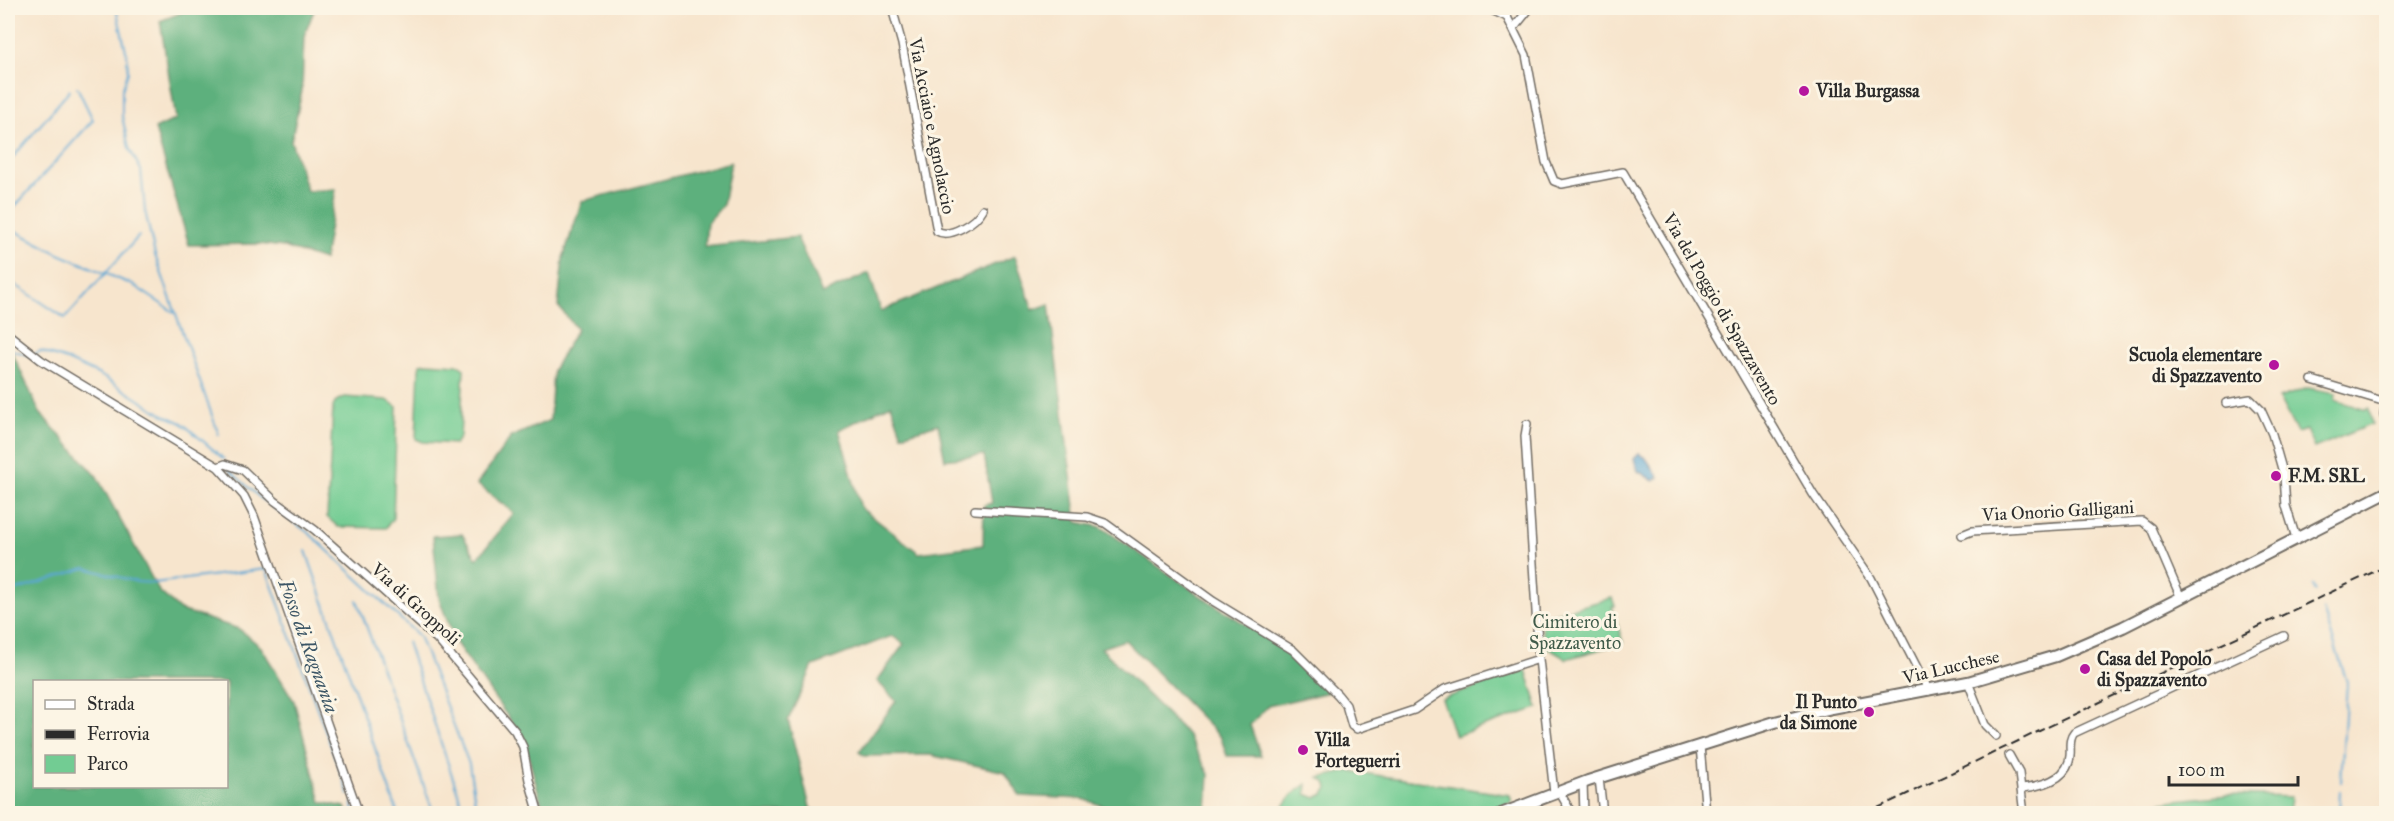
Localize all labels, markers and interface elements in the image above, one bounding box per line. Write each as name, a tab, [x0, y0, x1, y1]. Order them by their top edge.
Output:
street label: Via Acciaio e Agnolaccio	[903, 35, 960, 216]
place label: Villa Burgassa	[1815, 80, 1920, 103]
marker: Villa Burgassa	[1797, 84, 1811, 98]
street label: Via del Poggio di Spazzavento	[1657, 208, 1786, 409]
place label: Scuola elementare di Spazzavento	[2129, 344, 2262, 388]
marker: Scuola elementare di Spazzavento	[2267, 358, 2281, 372]
place label: F.M. SRL	[2288, 465, 2366, 487]
marker: F.M. SRL	[2269, 469, 2283, 483]
street label: Via Onorio Galligani	[1980, 496, 2135, 527]
street label: Via di Groppoli	[366, 557, 465, 650]
water label: Fosso di Ragnania	[273, 575, 344, 716]
park label: Cimitero di Spazzavento	[1529, 611, 1621, 654]
street label: Via Lucchese	[1900, 645, 2001, 689]
place label: Casa del Popolo di Spazzavento	[2097, 648, 2211, 692]
marker: Casa del Popolo di Spazzavento	[2078, 662, 2092, 676]
legend	[33, 680, 228, 788]
place label: Il Punto da Simone	[1780, 691, 1857, 734]
text: Strada	[87, 693, 135, 715]
marker: Il Punto da Simone	[1862, 705, 1876, 719]
text: Ferrovia	[87, 723, 150, 745]
place label: Villa Forteguerri	[1314, 729, 1401, 773]
marker: Villa Forteguerri	[1296, 743, 1310, 757]
scale bar	[2169, 749, 2298, 787]
text: Parco	[87, 753, 128, 775]
text: 100 m	[2178, 759, 2225, 781]

